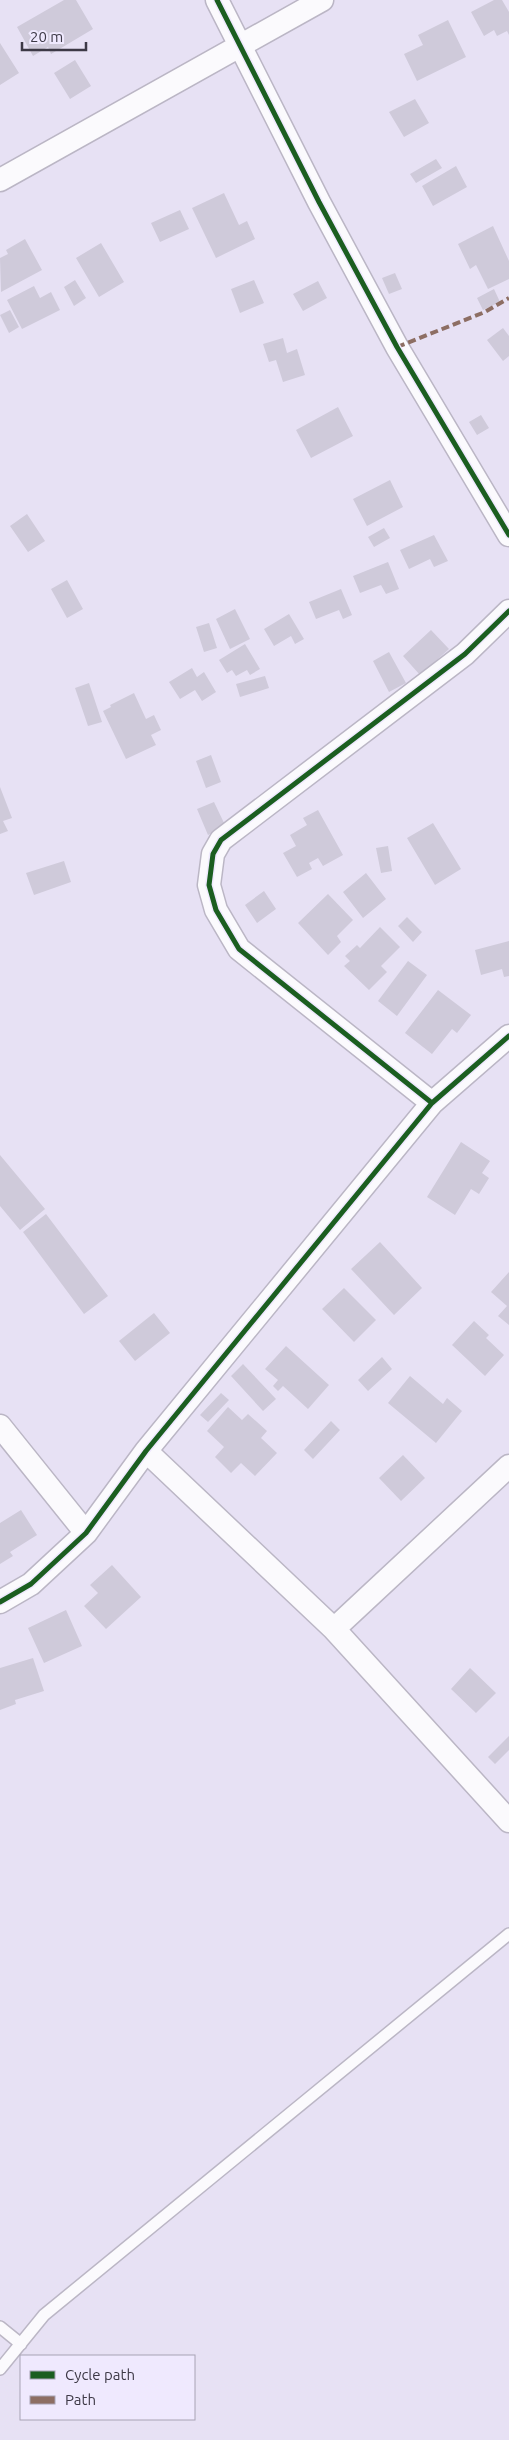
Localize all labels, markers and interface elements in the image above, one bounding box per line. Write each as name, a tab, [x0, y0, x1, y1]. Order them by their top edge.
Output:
scale bar	[22, 20, 86, 52]
text: 20 m	[30, 28, 63, 45]
legend	[20, 2355, 195, 2420]
text: Cycle path	[65, 2366, 135, 2383]
text: Path	[65, 2391, 96, 2408]

